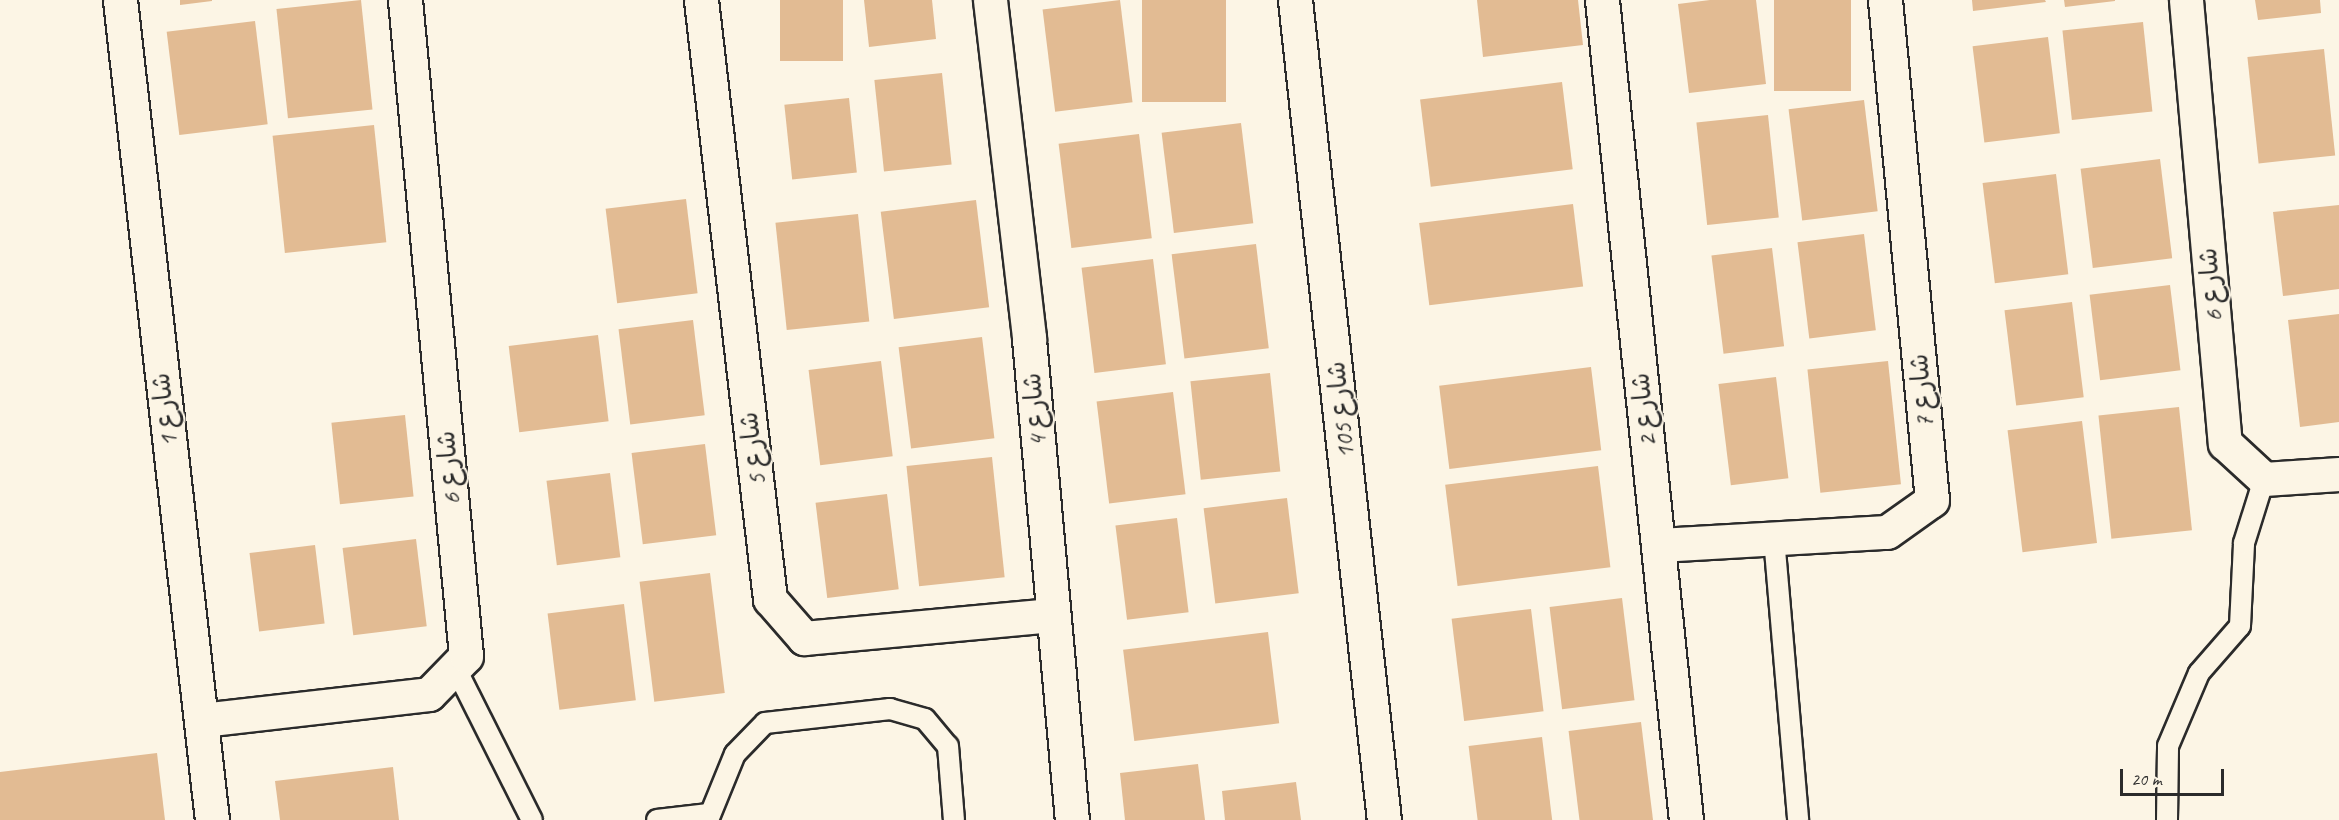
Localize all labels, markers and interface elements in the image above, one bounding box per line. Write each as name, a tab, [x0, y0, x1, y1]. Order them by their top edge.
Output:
street label: شارع 6	[2192, 247, 2230, 323]
street label: شارع 7	[1903, 353, 1941, 429]
street label: شارع 105	[1320, 360, 1362, 460]
street label: شارع 1	[145, 371, 185, 449]
street label: شارع 2	[1625, 371, 1663, 449]
street label: شارع 4	[1016, 372, 1054, 448]
street label: شارع 5	[733, 410, 773, 488]
street label: شارع 6	[430, 430, 468, 506]
scale bar	[2123, 757, 2226, 795]
text: 20 m	[2131, 768, 2162, 790]

